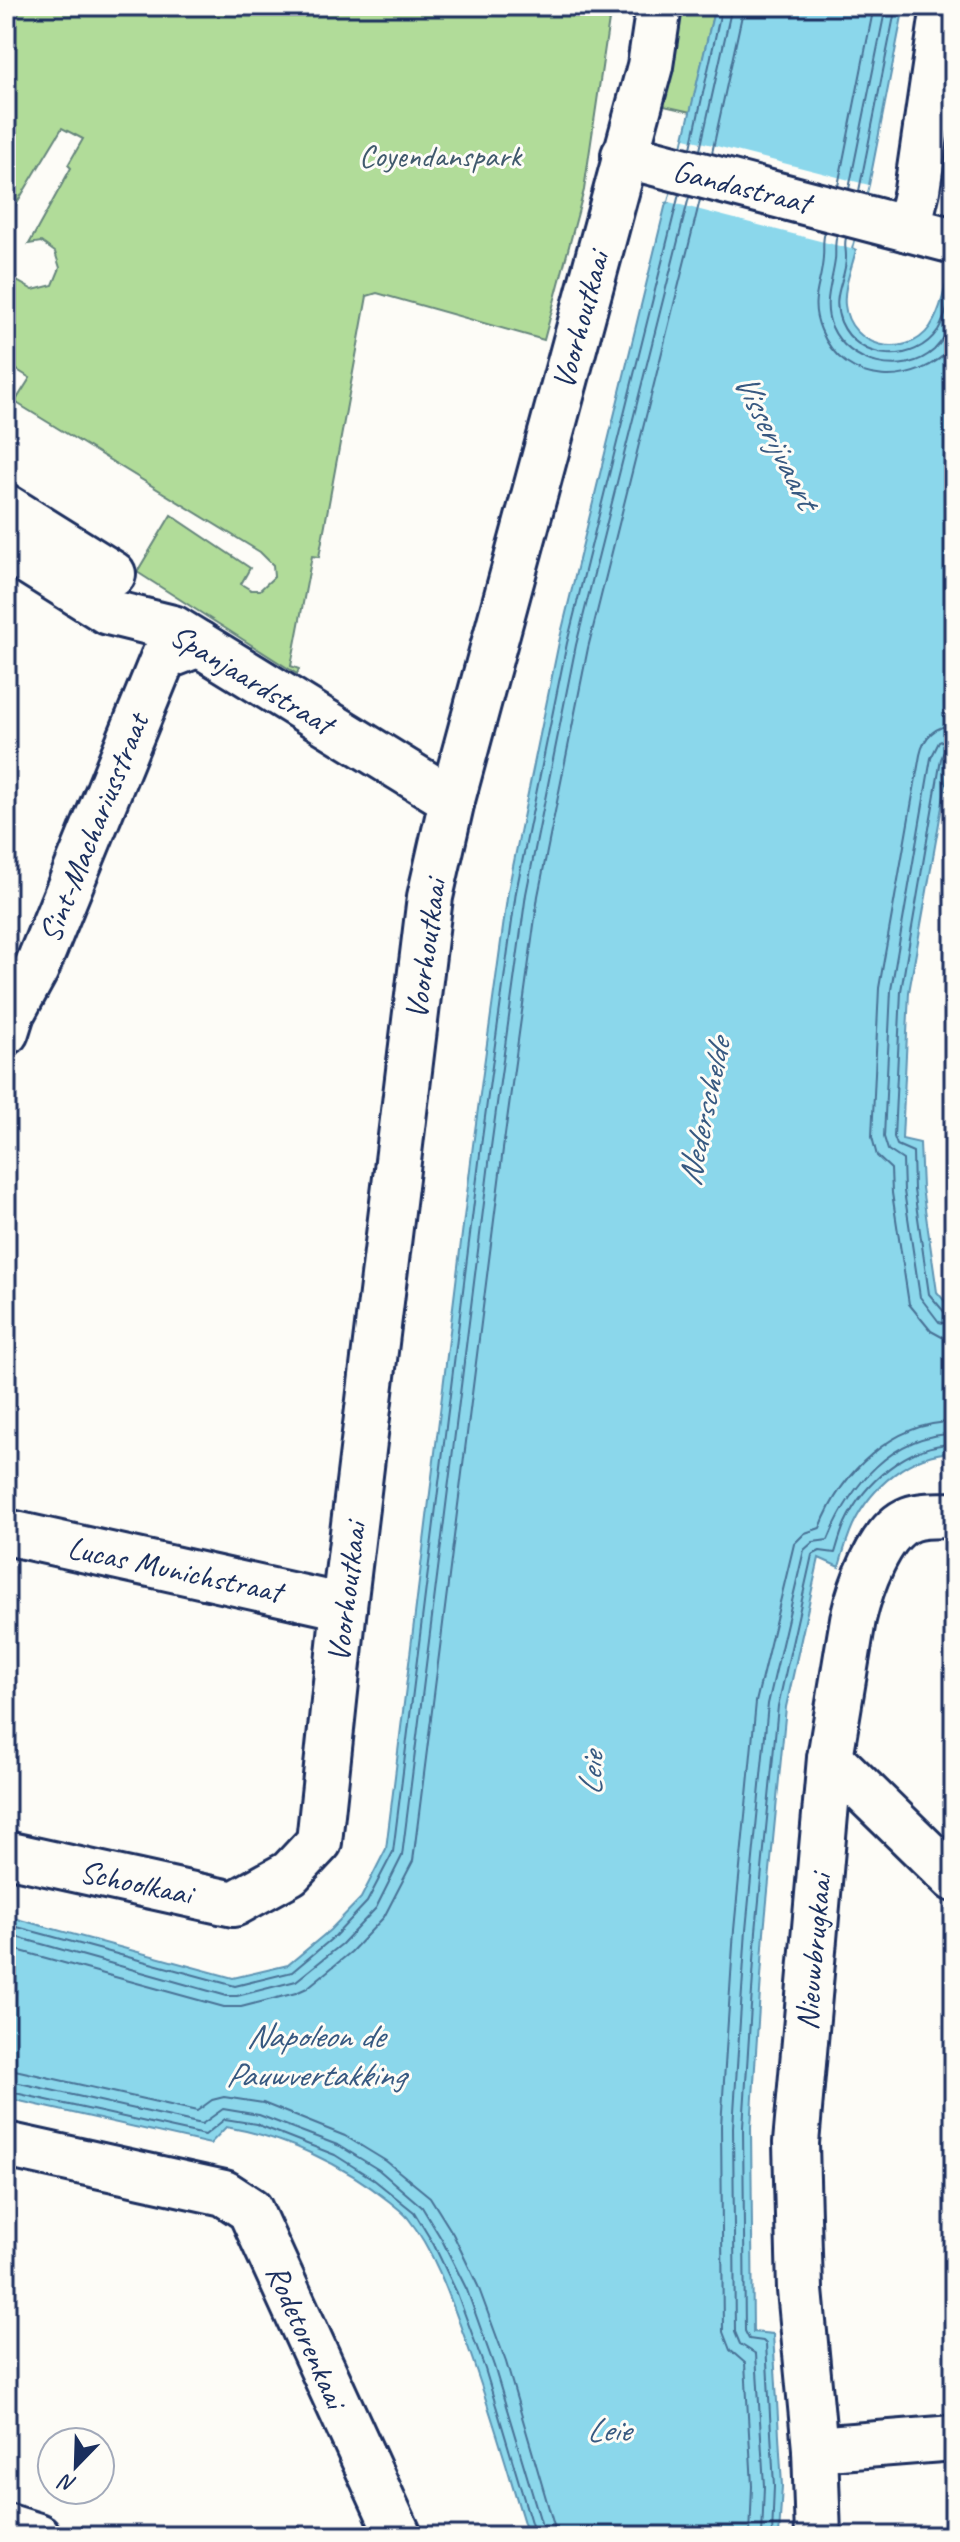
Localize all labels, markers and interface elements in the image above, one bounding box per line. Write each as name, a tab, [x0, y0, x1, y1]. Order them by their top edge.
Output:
park label: Coyendanspark	[359, 135, 523, 176]
street label: Gandastraat	[669, 150, 819, 224]
street label: Voorhoutkaai	[542, 243, 620, 393]
water label: Visserijvaart	[724, 365, 832, 521]
street label: Spanjaardstraat	[163, 615, 345, 746]
street label: Sint-Machariusstraat	[29, 705, 159, 949]
street label: Voorhoutkaai	[395, 873, 456, 1022]
water label: Nederschelde	[667, 1030, 741, 1189]
street label: Voorhoutkaai	[318, 1516, 376, 1664]
street label: Lucas Munichstraat	[64, 1527, 290, 1613]
water label: Leie	[568, 1747, 613, 1797]
street label: Schoolkaai	[76, 1851, 200, 1915]
street label: Nieuwbrugkaai	[786, 1868, 841, 2032]
water label: Napoleon de Pauwvertakking	[226, 2014, 409, 2096]
street label: Rodetorenkaai	[257, 2258, 358, 2418]
water label: Leie	[587, 2408, 634, 2451]
north arrow	[36, 2426, 116, 2506]
text: N	[54, 2467, 80, 2499]

